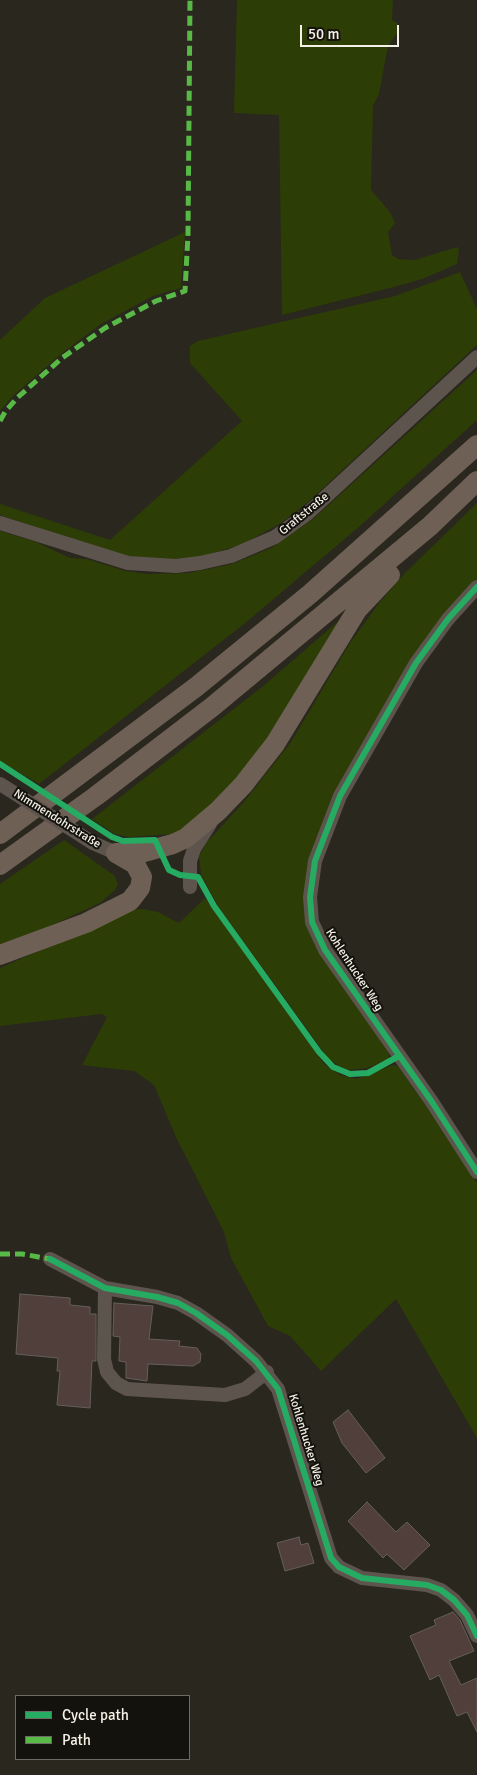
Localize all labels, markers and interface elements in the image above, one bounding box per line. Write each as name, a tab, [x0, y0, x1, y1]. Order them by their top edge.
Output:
scale bar	[302, 15, 401, 47]
text: 50 m	[308, 25, 339, 43]
street label: Graftstraße	[276, 490, 332, 538]
street label: Nimmendohrstraße	[11, 786, 103, 852]
street label: Kohlenhucker Weg	[322, 926, 386, 1014]
street label: Kohlenhucker Weg	[285, 1392, 327, 1488]
legend	[15, 1695, 190, 1760]
text: Cycle path	[62, 1706, 129, 1724]
text: Path	[62, 1731, 91, 1749]

